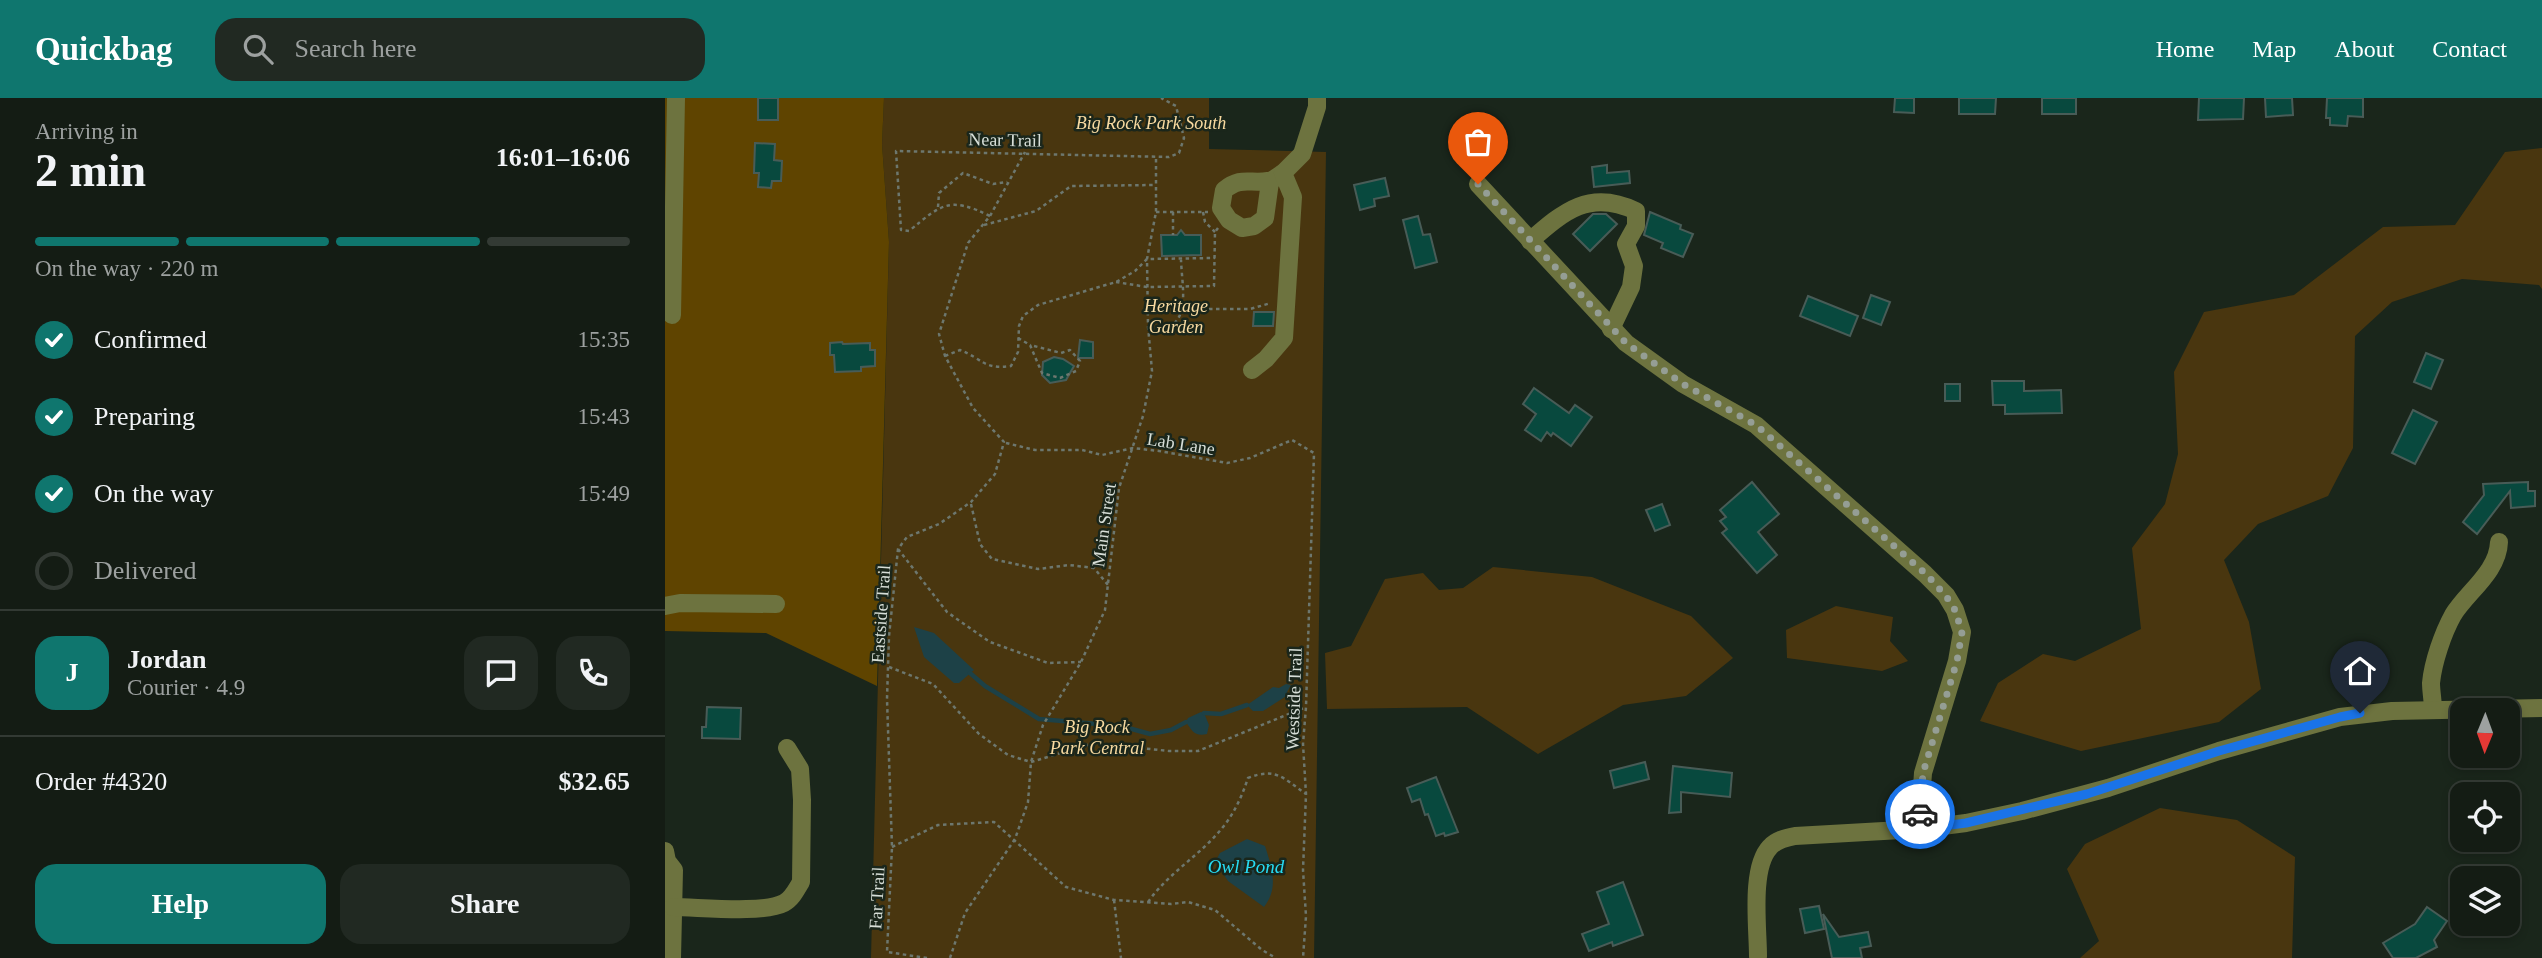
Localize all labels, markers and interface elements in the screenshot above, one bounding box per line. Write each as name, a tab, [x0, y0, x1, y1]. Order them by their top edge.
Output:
search box	[215, 18, 705, 81]
icon: search	[239, 30, 277, 68]
text: Quickbag	[35, 31, 173, 67]
text: Search here	[295, 34, 417, 63]
text: Home	[2156, 36, 2214, 62]
text: Map	[2252, 36, 2296, 62]
text: About	[2334, 36, 2394, 62]
text: Contact	[2432, 36, 2507, 62]
pin	[1448, 112, 1508, 184]
park label: Big Rock Park South	[1076, 113, 1226, 133]
text: Arriving in	[35, 119, 138, 144]
icon: bag	[1459, 123, 1497, 161]
street label: Near Trail	[968, 129, 1042, 151]
text: 16:01–16:06	[496, 143, 630, 172]
text: 2 min	[35, 145, 146, 196]
text: On the way · 220 m	[35, 256, 218, 281]
park label: Heritage Garden	[1143, 296, 1208, 337]
icon: check	[35, 321, 73, 359]
text: Confirmed	[94, 325, 207, 354]
text: 15:35	[578, 327, 630, 352]
icon: check	[35, 398, 73, 436]
text: Preparing	[94, 402, 195, 431]
text: 15:43	[578, 404, 630, 429]
street label: Lab Lane	[1146, 429, 1216, 459]
icon: check	[35, 475, 73, 513]
text: On the way	[94, 479, 214, 508]
text: 15:49	[578, 481, 630, 506]
street label: Main Street	[1088, 482, 1120, 568]
text: Delivered	[94, 556, 197, 585]
street label: Eastside Trail	[868, 564, 894, 664]
button: chat	[464, 636, 538, 710]
button: phone	[556, 636, 630, 710]
pin	[2330, 641, 2390, 713]
text: Jordan	[127, 645, 206, 674]
street label: Westside Trail	[1282, 647, 1306, 751]
icon: home	[2341, 652, 2379, 690]
text: J	[66, 658, 79, 687]
text: Courier · 4.9	[127, 675, 245, 700]
north arrow	[2450, 698, 2520, 768]
map controls	[2450, 698, 2520, 936]
park label: Big Rock Park Central	[1049, 717, 1144, 758]
text: Order #4320	[35, 767, 167, 796]
text: $32.65	[559, 767, 630, 796]
courier	[1885, 779, 1955, 849]
button: locate	[2450, 782, 2520, 852]
icon: car	[1901, 795, 1939, 833]
water label: Owl Pond	[1208, 856, 1285, 877]
button: Help	[35, 864, 326, 944]
button: Share	[340, 864, 630, 944]
street label: Far Trail	[865, 866, 889, 930]
button: layers	[2450, 866, 2520, 936]

